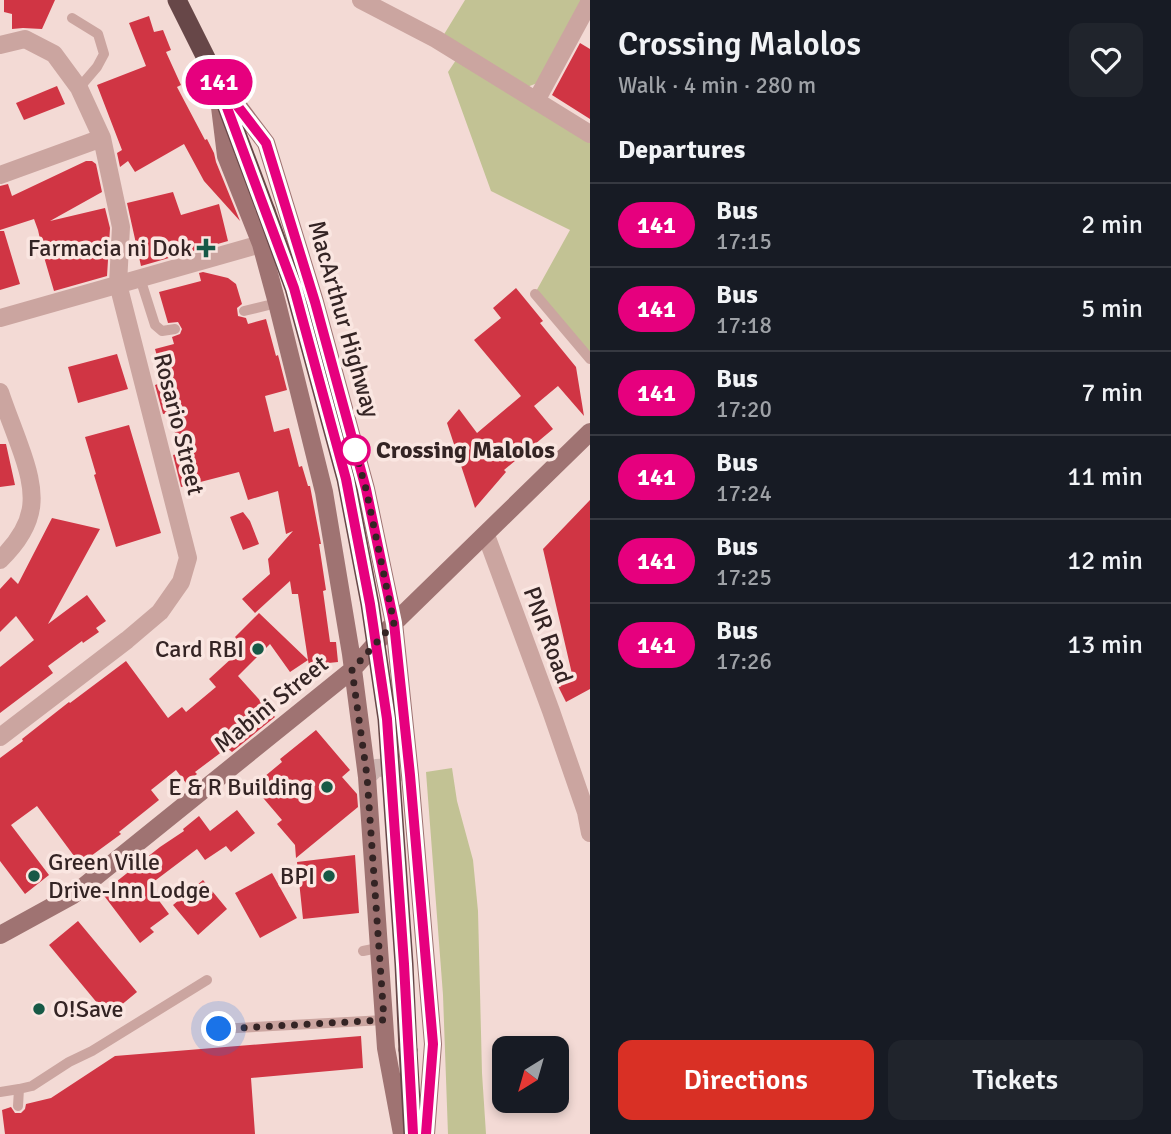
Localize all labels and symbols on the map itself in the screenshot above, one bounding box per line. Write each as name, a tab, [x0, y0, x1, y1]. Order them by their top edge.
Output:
line badge: 141	[179, 59, 259, 105]
street label: MacArthur Highway	[302, 217, 386, 421]
place label: Farmacia ni Dok	[28, 233, 192, 263]
marker: Farmacia ni Dok	[198, 240, 214, 256]
street label: Rosario Street	[147, 350, 211, 498]
marker: Crossing Malolos	[340, 435, 370, 465]
place label: Crossing Malolos	[376, 435, 555, 465]
street label: PNR Road	[517, 582, 579, 688]
place label: Card RBI	[155, 634, 244, 664]
marker: Card RBI	[250, 641, 266, 657]
street label: Mabini Street	[208, 649, 334, 759]
place label: E & R Building	[168, 772, 313, 802]
marker: E & R Building	[319, 779, 335, 795]
place label: Green Ville Drive-Inn Lodge	[48, 847, 210, 905]
place label: BPI	[280, 861, 315, 891]
marker: Green Ville Drive-Inn Lodge	[26, 868, 42, 884]
marker: BPI	[321, 868, 337, 884]
place label: O!Save	[53, 994, 123, 1024]
marker: O!Save	[31, 1001, 47, 1017]
your location	[201, 1011, 236, 1046]
north arrow	[492, 1036, 569, 1113]

